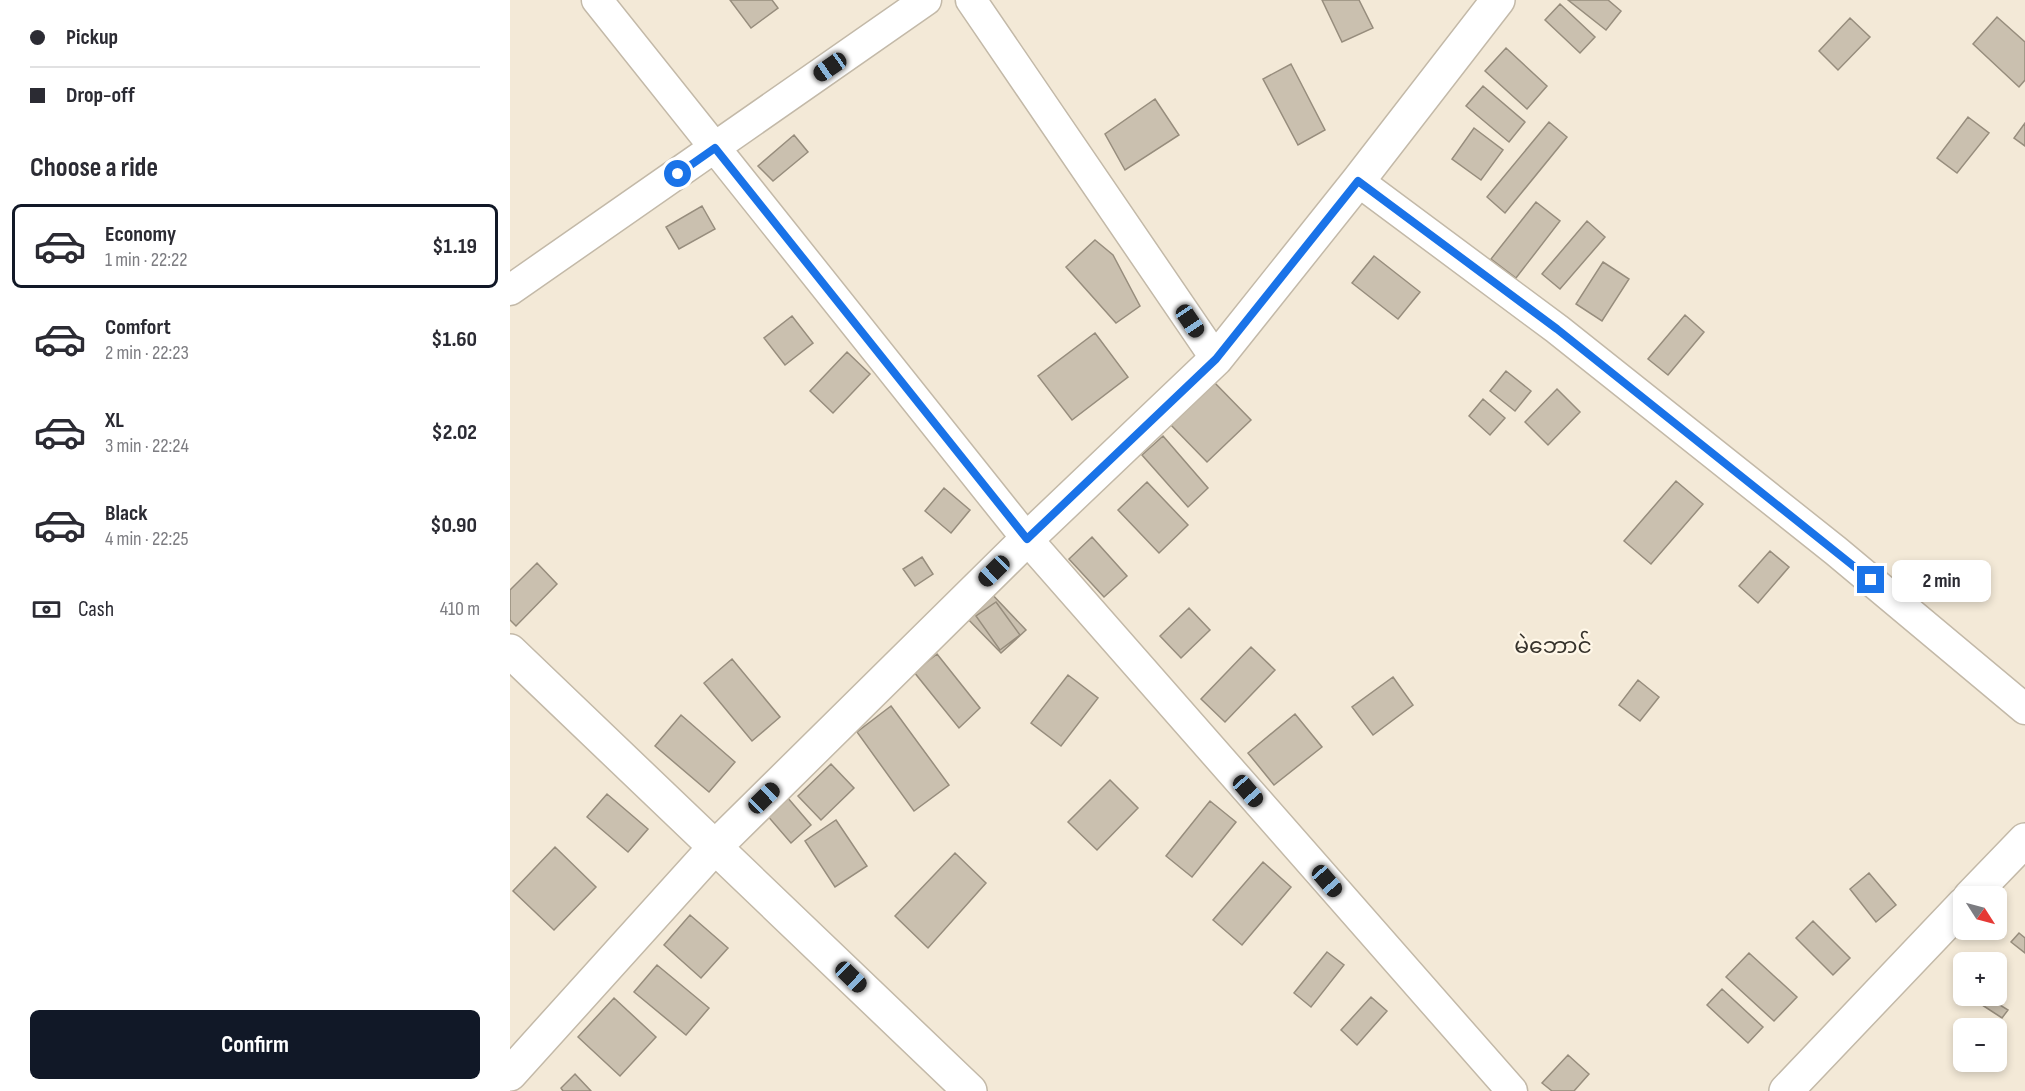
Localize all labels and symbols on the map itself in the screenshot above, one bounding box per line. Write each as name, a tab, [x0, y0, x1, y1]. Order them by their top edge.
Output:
car	[810, 49, 850, 85]
route start	[664, 160, 691, 187]
car	[1172, 301, 1208, 341]
car	[975, 552, 1013, 590]
callout: 2 min	[1892, 559, 1991, 601]
route end	[1857, 566, 1884, 593]
district label: မဲဘောင်	[1514, 630, 1592, 660]
car	[1229, 772, 1267, 810]
car	[745, 779, 783, 817]
car	[1308, 862, 1346, 900]
north arrow	[1953, 886, 2007, 940]
car	[832, 958, 870, 996]

